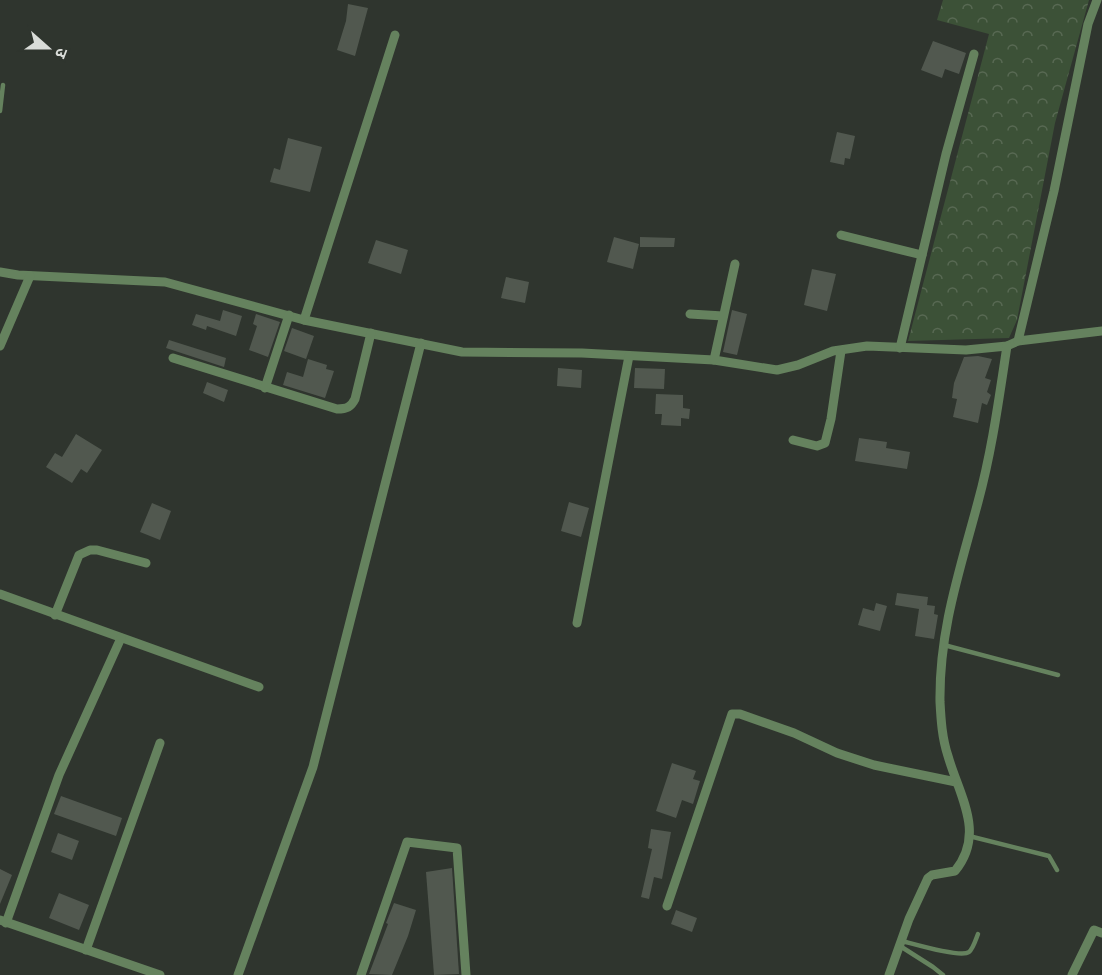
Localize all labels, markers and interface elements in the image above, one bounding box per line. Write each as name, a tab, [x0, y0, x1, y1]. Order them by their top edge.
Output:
north arrow	[18, 18, 78, 78]
text: उ	[50, 45, 73, 62]

